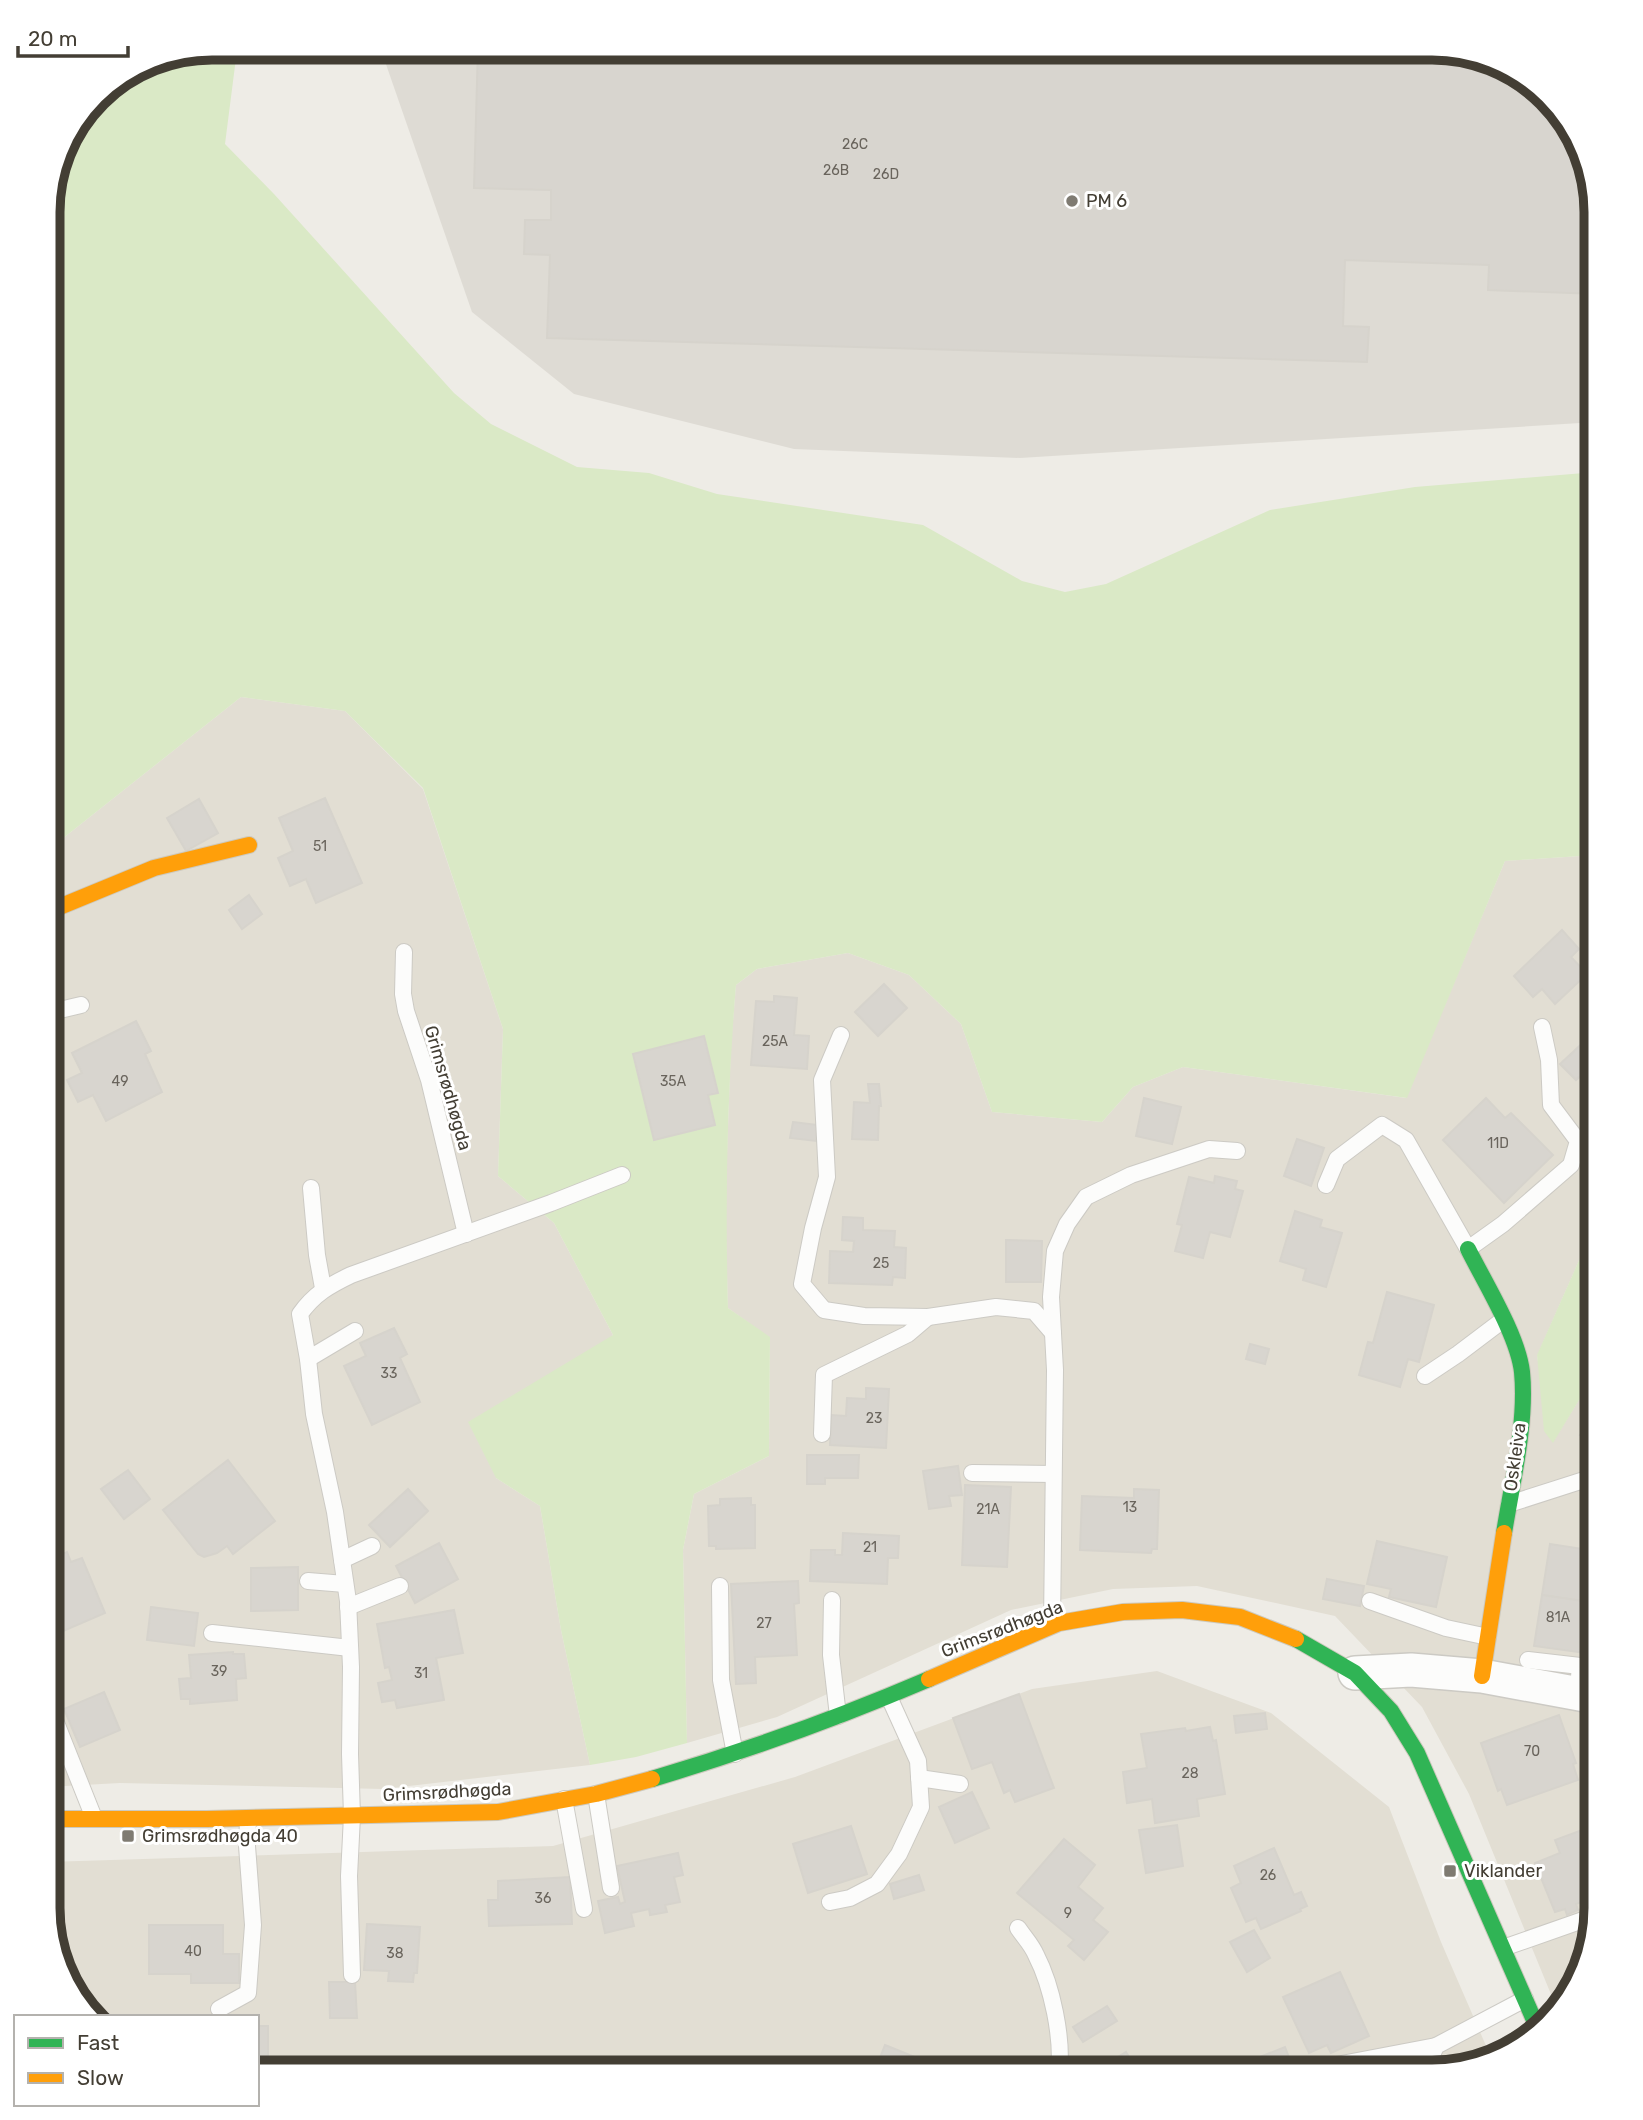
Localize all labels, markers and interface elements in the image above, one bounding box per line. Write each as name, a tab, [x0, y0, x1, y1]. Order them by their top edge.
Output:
scale bar	[18, 14, 128, 58]
text: 20 m	[28, 26, 77, 51]
house number: 26C	[842, 136, 868, 153]
house number: 26B	[823, 162, 849, 179]
house number: 26D	[873, 166, 899, 183]
place label: PM 6	[1086, 190, 1127, 212]
marker: PM 6	[1064, 193, 1080, 209]
house number: 51	[313, 838, 327, 855]
street label: Grimsrødhøgda	[420, 1023, 476, 1153]
house number: 25A	[762, 1033, 789, 1050]
house number: 49	[112, 1073, 128, 1090]
house number: 35A	[660, 1073, 687, 1090]
house number: 11D	[1487, 1135, 1509, 1152]
house number: 25	[873, 1255, 889, 1272]
house number: 33	[381, 1365, 397, 1382]
house number: 23	[866, 1410, 882, 1427]
street label: Oskleiva	[1499, 1421, 1531, 1493]
house number: 13	[1123, 1499, 1137, 1516]
house number: 21A	[976, 1501, 1000, 1518]
house number: 21	[863, 1539, 877, 1556]
street label: Grimsrødhøgda	[938, 1596, 1066, 1662]
house number: 81A	[1546, 1609, 1571, 1626]
house number: 27	[756, 1615, 772, 1632]
house number: 39	[211, 1663, 227, 1680]
house number: 31	[414, 1665, 428, 1682]
house number: 70	[1524, 1743, 1540, 1760]
house number: 28	[1181, 1765, 1199, 1782]
street label: Grimsrødhøgda	[382, 1778, 512, 1806]
place label: Grimsrødhøgda 40	[142, 1825, 298, 1847]
marker: Grimsrødhøgda 40	[120, 1828, 136, 1844]
place label: Viklander	[1464, 1860, 1542, 1882]
marker: Viklander	[1442, 1863, 1458, 1879]
house number: 26	[1260, 1867, 1276, 1884]
house number: 36	[535, 1890, 551, 1907]
house number: 9	[1064, 1905, 1072, 1922]
house number: 40	[184, 1943, 202, 1960]
house number: 38	[386, 1945, 404, 1962]
legend	[14, 2015, 259, 2106]
text: Fast	[77, 2030, 119, 2055]
text: Slow	[77, 2065, 124, 2090]

